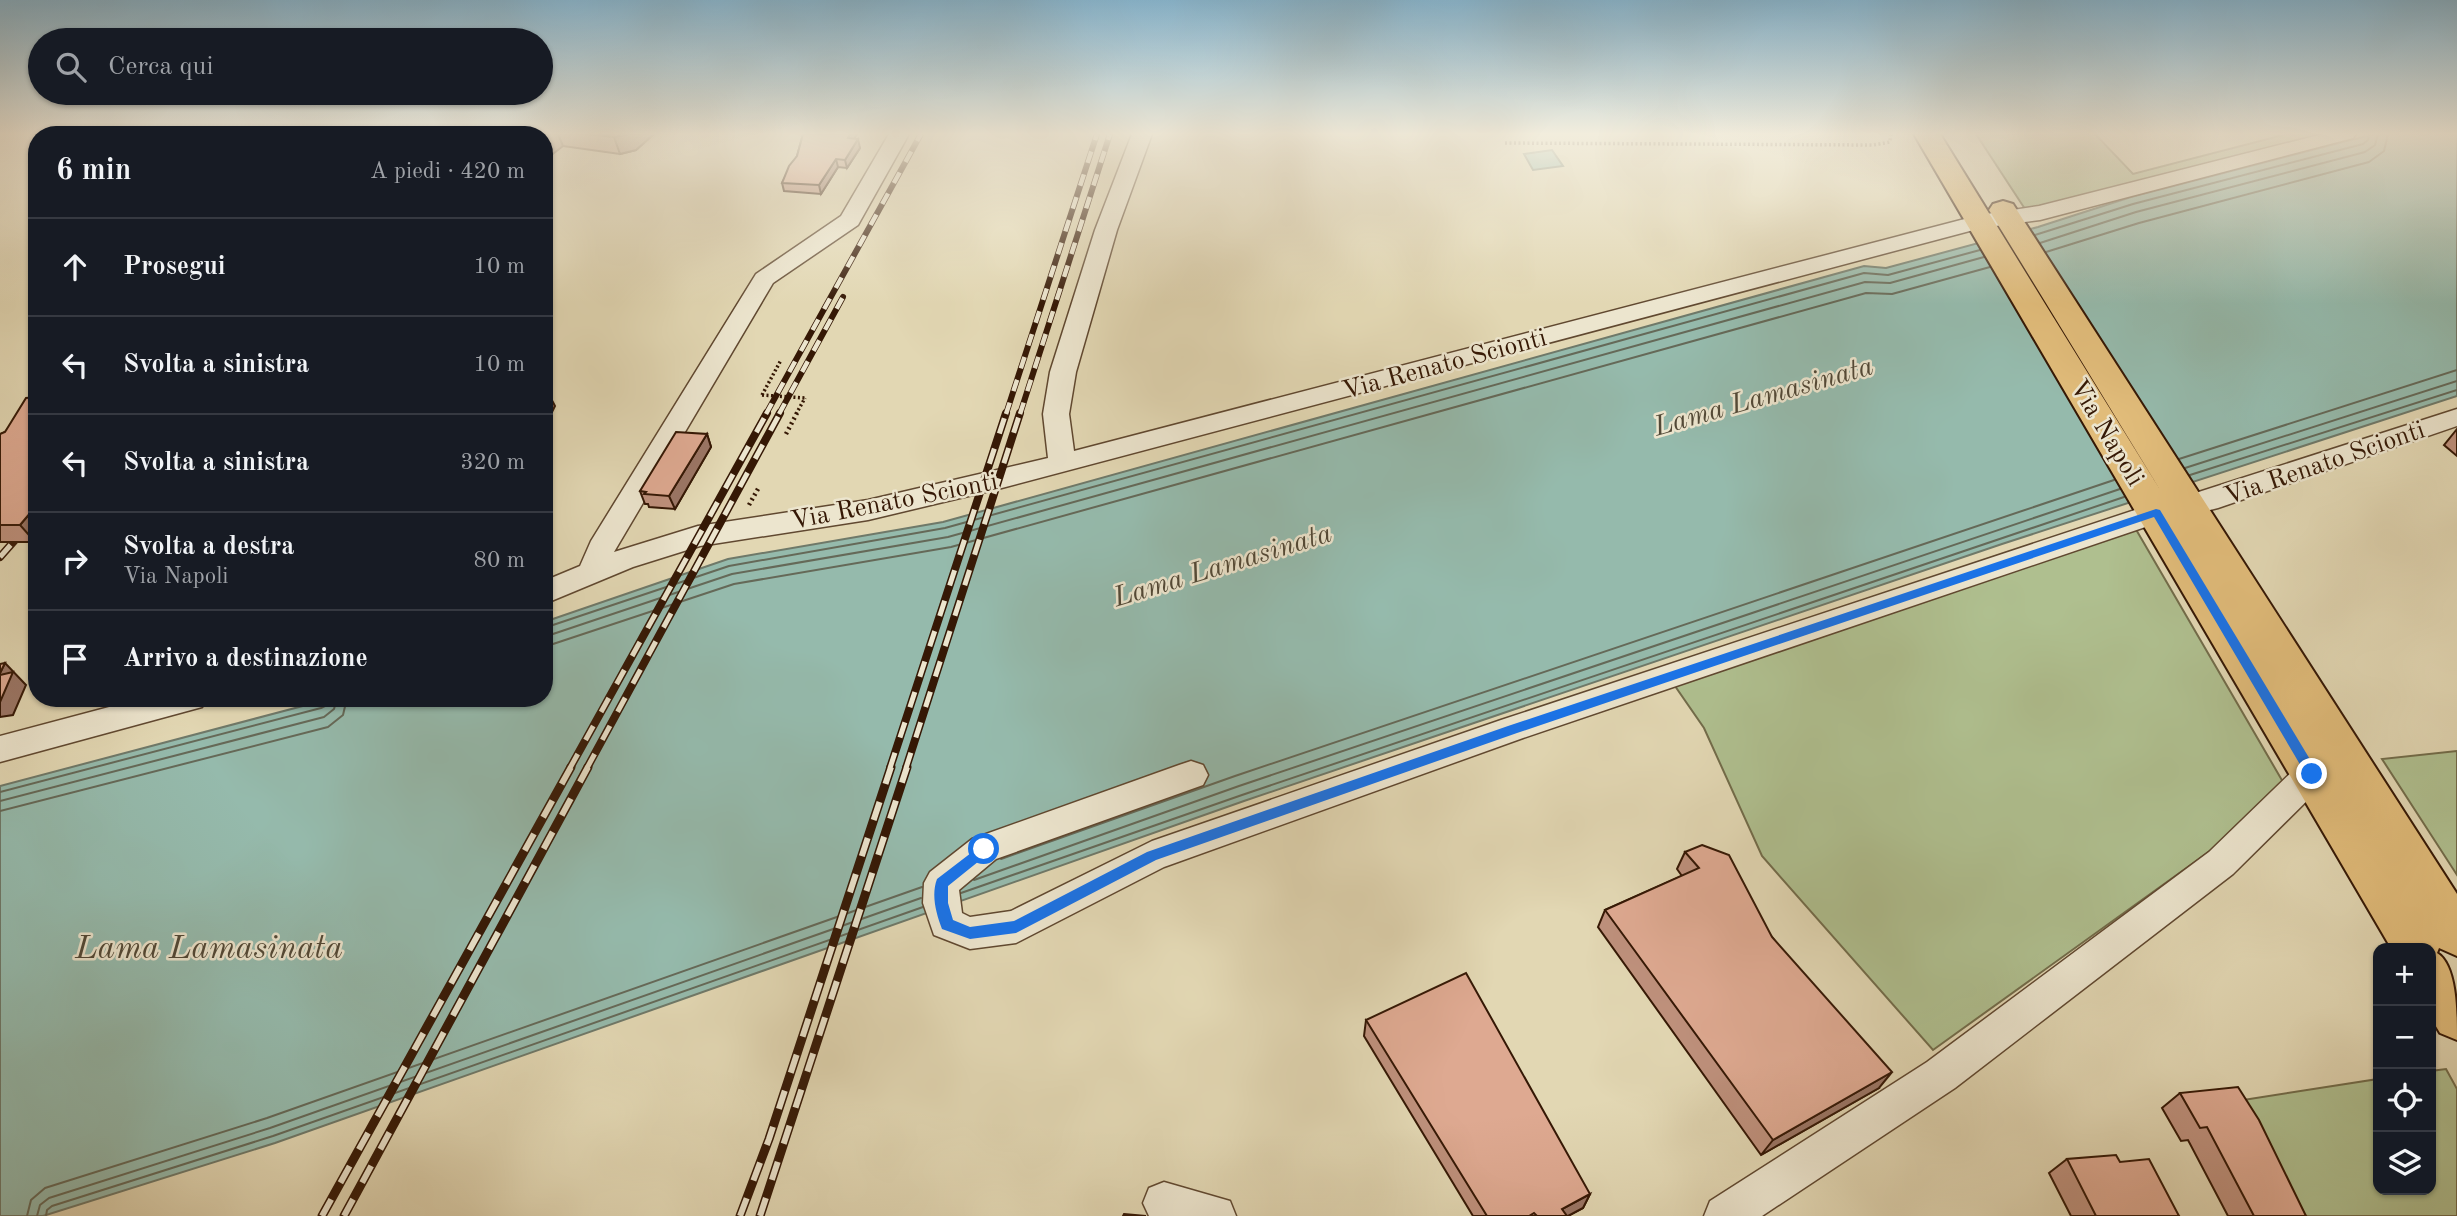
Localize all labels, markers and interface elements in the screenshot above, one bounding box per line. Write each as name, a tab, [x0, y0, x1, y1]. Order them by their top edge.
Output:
search box	[28, 28, 553, 105]
icon: search	[52, 48, 90, 86]
text: Cerca qui	[108, 54, 213, 80]
text: 6 min	[56, 156, 131, 186]
text: A piedi · 420 m	[370, 160, 525, 183]
icon: ahead	[56, 248, 94, 286]
text: Prosegui	[123, 254, 226, 280]
text: 10 m	[474, 255, 525, 278]
street label: Via Renato Scionti	[1340, 325, 1549, 405]
icon: left	[56, 346, 94, 384]
text: Svolta a sinistra	[123, 352, 309, 378]
text: 10 m	[474, 353, 525, 376]
water label: Lama Lamasinata	[1650, 353, 1877, 443]
street label: Via Napoli	[2064, 375, 2148, 491]
street label: Via Renato Scionti	[2221, 417, 2428, 510]
icon: left	[56, 444, 94, 482]
text: Svolta a sinistra	[123, 450, 309, 476]
text: 320 m	[460, 451, 525, 474]
street label: Via Renato Scionti	[789, 469, 1000, 535]
water label: Lama Lamasinata	[1109, 520, 1336, 614]
text: Svolta a destra	[123, 534, 294, 560]
icon: right	[56, 542, 94, 580]
text: 80 m	[474, 549, 525, 572]
text: Via Napoli	[123, 565, 229, 588]
icon: arrive	[56, 640, 94, 678]
text: Arrivo a destinazione	[123, 646, 368, 672]
route end	[2296, 758, 2327, 789]
route start	[968, 833, 999, 864]
water label: Lama Lamasinata	[74, 933, 343, 966]
map controls	[2373, 943, 2436, 1195]
button: +	[2373, 943, 2436, 1006]
button: −	[2373, 1006, 2436, 1069]
button: locate	[2373, 1069, 2436, 1132]
button: layers	[2373, 1132, 2436, 1195]

